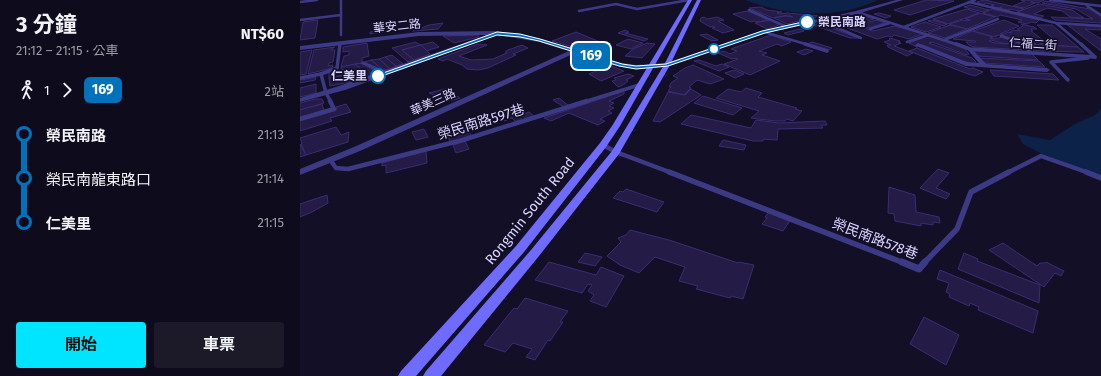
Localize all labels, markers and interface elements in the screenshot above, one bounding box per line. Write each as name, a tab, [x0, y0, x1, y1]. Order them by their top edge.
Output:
text: 3 分鐘	[16, 11, 77, 38]
marker: 榮民南路	[799, 14, 815, 30]
place label: 榮民南路	[818, 15, 866, 29]
street label: 華安二路	[372, 17, 422, 35]
text: NT$60	[241, 25, 284, 43]
street label: 仁福二街	[1009, 35, 1057, 53]
text: 21:12 – 21:15 · 公車	[16, 43, 119, 58]
line badge: 169	[568, 43, 614, 69]
unlabelled marker	[708, 43, 720, 55]
text: 169	[580, 47, 602, 64]
marker: 仁美里	[370, 68, 386, 84]
place label: 仁美里	[331, 69, 367, 83]
icon: walk	[16, 79, 38, 101]
icon: forward	[56, 79, 78, 101]
text: 169	[92, 81, 114, 98]
text: 1	[44, 83, 50, 98]
text: 2站	[265, 84, 284, 99]
street label: 華美三路	[408, 86, 458, 118]
street label: 榮民南路597巷	[435, 101, 527, 143]
text: 榮民南路	[46, 127, 106, 145]
text: 21:13	[258, 127, 284, 142]
street label: Rongmin South Road	[482, 154, 578, 268]
text: 榮民南龍東路口	[46, 171, 151, 189]
text: 21:14	[257, 171, 284, 186]
text: 仁美里	[46, 215, 91, 233]
text: 21:15	[258, 215, 284, 230]
street label: 榮民南路578巷	[830, 215, 920, 263]
button: 開始	[16, 322, 146, 368]
button: 車票	[154, 322, 284, 368]

